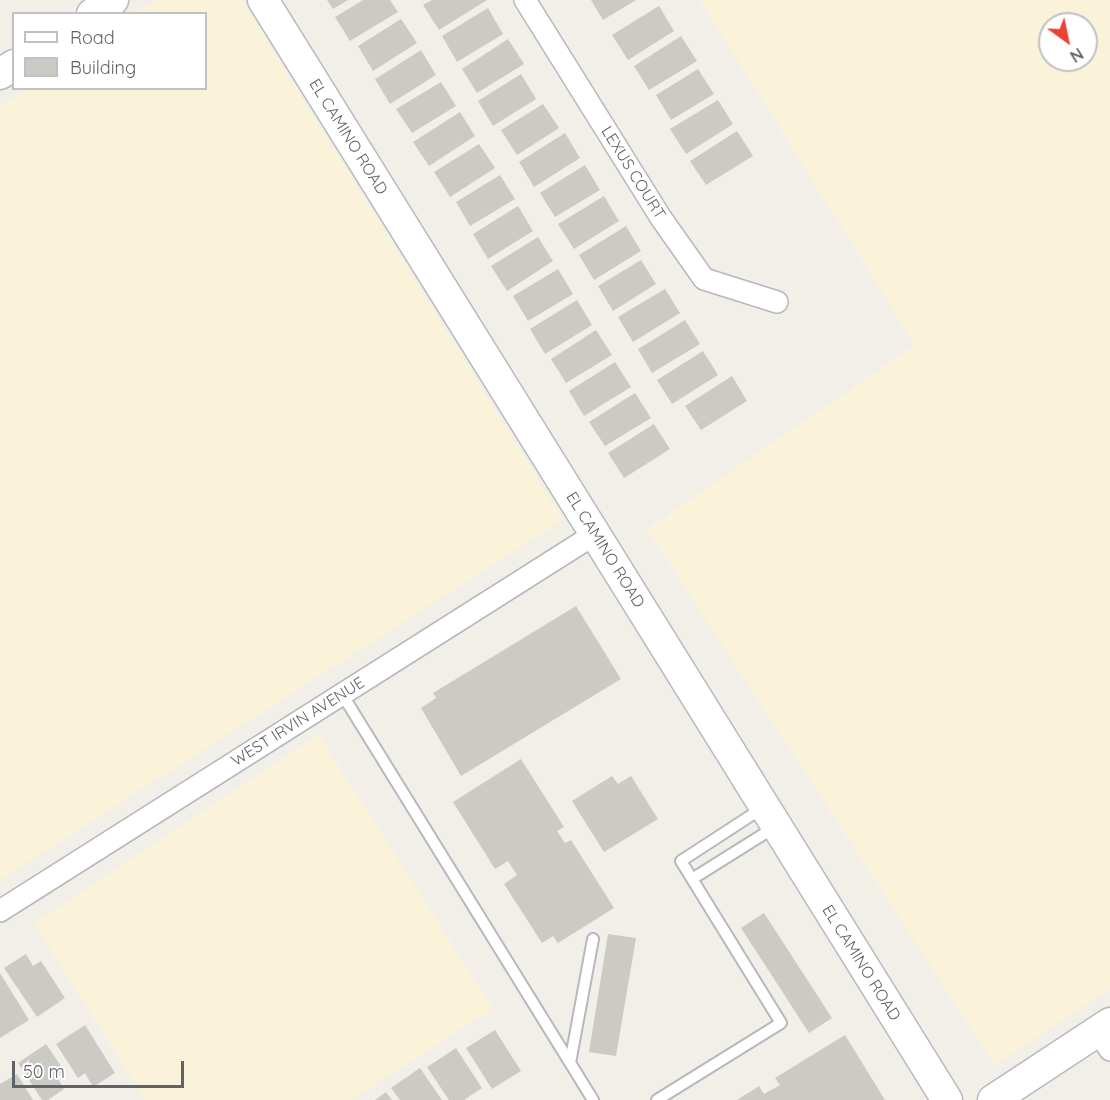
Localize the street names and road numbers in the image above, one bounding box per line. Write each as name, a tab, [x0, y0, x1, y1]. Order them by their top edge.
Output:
street label: EL CAMINO ROAD	[305, 76, 391, 198]
street label: LEXUS COURT	[597, 123, 669, 223]
street label: EL CAMINO ROAD	[562, 489, 648, 611]
street label: WEST IRVIN AVENUE	[228, 673, 368, 771]
street label: EL CAMINO ROAD	[818, 902, 904, 1024]

